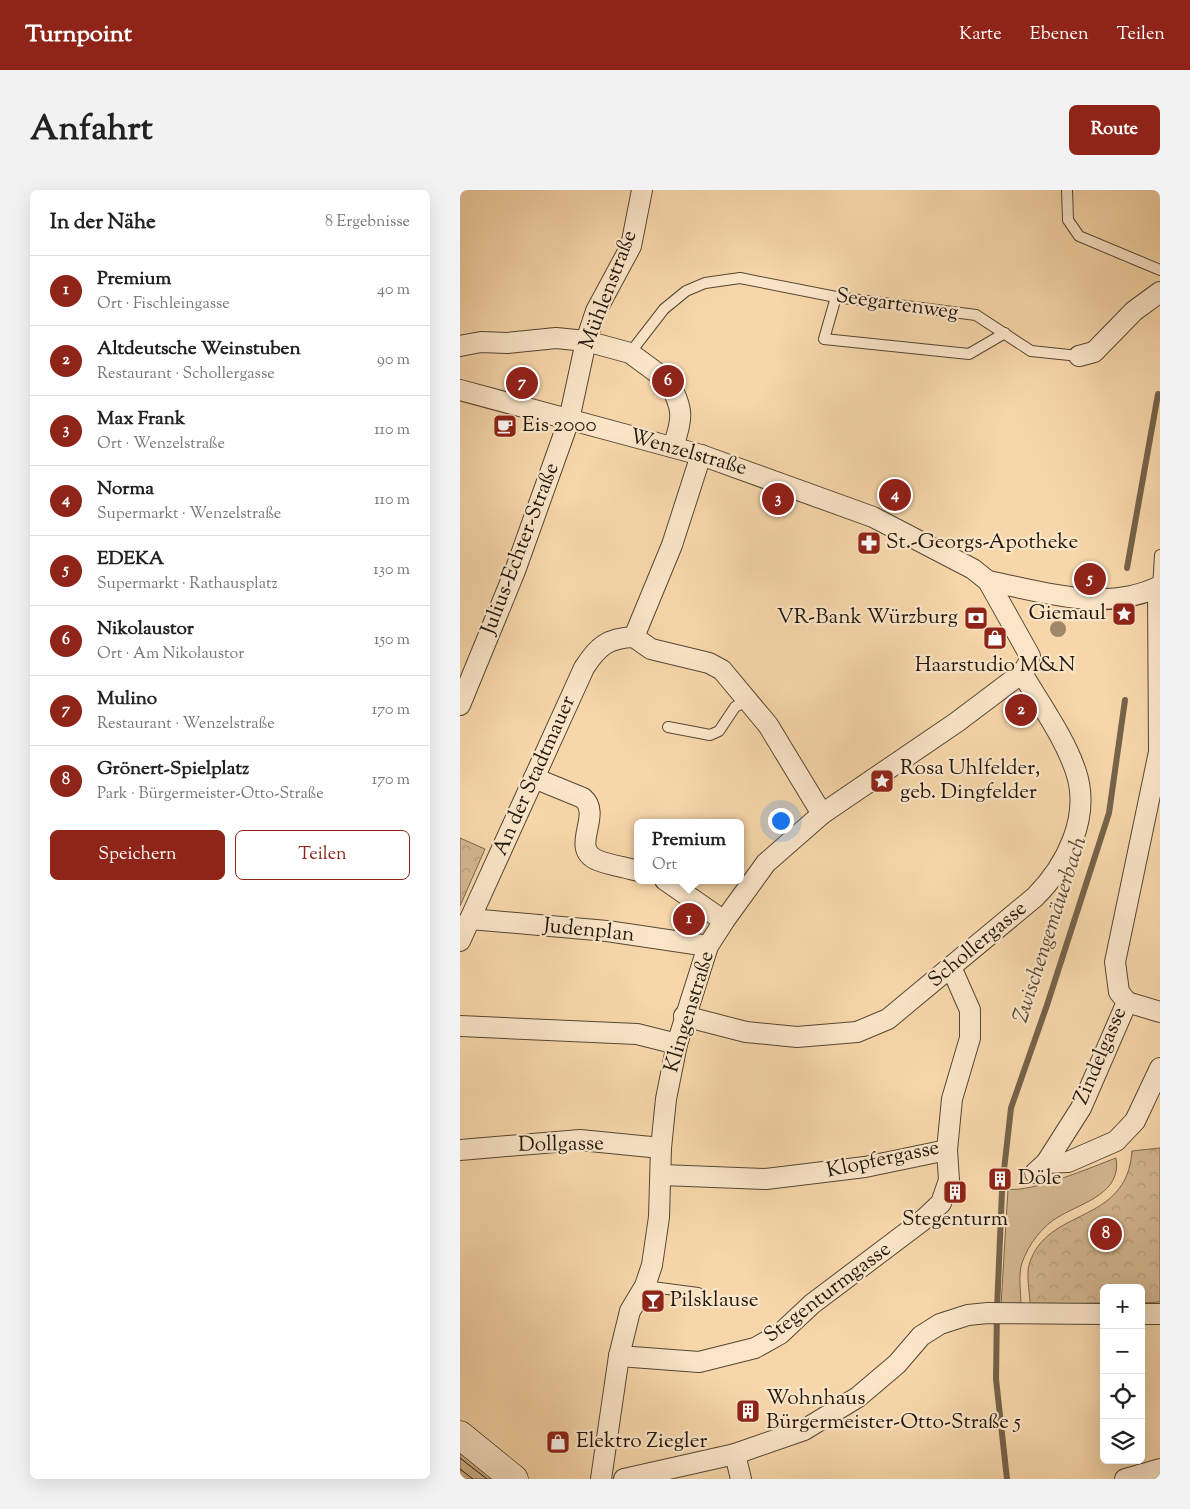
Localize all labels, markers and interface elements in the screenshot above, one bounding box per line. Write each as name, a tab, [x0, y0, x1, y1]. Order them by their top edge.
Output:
text: Turnpoint	[25, 18, 132, 52]
text: Karte	[959, 22, 1002, 48]
text: Ebenen	[1030, 22, 1089, 48]
text: Teilen	[1117, 22, 1165, 48]
text: Anfahrt	[30, 105, 153, 156]
button: Route	[1069, 105, 1160, 155]
text: In der Nähe	[50, 208, 156, 238]
text: 8 Ergebnisse	[325, 211, 410, 234]
street label: Mühlenstraße	[573, 226, 645, 354]
text: Premium	[97, 266, 171, 293]
text: 1	[63, 279, 69, 302]
text: 40 m	[377, 279, 410, 302]
street label: Seegartenweg	[834, 282, 960, 328]
text: Ort · Fischleingasse	[97, 293, 230, 316]
text: Altdeutsche Weinstuben	[97, 336, 301, 363]
text: 2	[62, 349, 70, 372]
text: 90 m	[377, 349, 410, 372]
pin: 6	[652, 362, 684, 400]
text: Restaurant · Schollergasse	[97, 363, 275, 386]
pin: 7	[506, 364, 538, 402]
text: Max Frank	[97, 406, 185, 433]
place label: Eis 2000	[522, 411, 597, 441]
cafe icon: Eis 2000	[492, 413, 518, 439]
text: 3	[63, 419, 69, 442]
text: 110 m	[374, 419, 410, 442]
street label: Wenzelstraße	[626, 422, 750, 484]
text: Ort · Wenzelstraße	[97, 433, 225, 456]
street label: Julius-Echter-Straße	[474, 459, 568, 640]
text: Norma	[97, 476, 154, 503]
pin: 4	[879, 476, 911, 514]
pin: 3	[762, 480, 794, 518]
text: 4	[62, 489, 70, 512]
text: 110 m	[374, 489, 410, 512]
text: Supermarkt · Wenzelstraße	[97, 503, 281, 526]
place label: St.-Georgs-Apotheke	[886, 528, 1078, 558]
pharmacy icon: St.-Georgs-Apotheke	[856, 530, 882, 556]
text: EDEKA	[97, 546, 164, 573]
text: 5	[63, 559, 69, 582]
text: 130 m	[373, 559, 410, 582]
pin: 5	[1074, 560, 1106, 598]
text: Supermarkt · Rathausplatz	[97, 573, 278, 596]
place label: Giemaul	[1028, 599, 1106, 629]
place icon: Giemaul	[1111, 601, 1137, 627]
place label: VR-Bank Würzburg	[777, 603, 958, 633]
bank icon: VR-Bank Würzburg	[963, 605, 989, 631]
text: Nikolaustor	[97, 616, 194, 643]
shop icon: Haarstudio M&N	[982, 625, 1008, 651]
text: 6	[62, 629, 70, 652]
text: 150 m	[374, 629, 410, 652]
text: Ort · Am Nikolaustor	[97, 643, 244, 666]
place label: Haarstudio M&N	[915, 651, 1075, 681]
text: Mulino	[97, 686, 157, 713]
street label: An der Stadtmauer	[486, 691, 584, 861]
pin: 2	[1005, 691, 1037, 729]
text: 7	[62, 699, 70, 722]
text: 170 m	[372, 699, 410, 722]
text: Restaurant · Wenzelstraße	[97, 713, 275, 736]
place label: Rosa Uhlfelder, geb. Dingfelder	[900, 754, 1040, 808]
text: Grönert-Spielplatz	[97, 756, 249, 783]
place icon: Rosa Uhlfelder, geb. Dingfelder	[869, 768, 895, 794]
text: 8	[62, 769, 70, 792]
text: 170 m	[372, 769, 410, 792]
text: Park · Bürgermeister-Otto-Straße	[97, 783, 324, 806]
your location	[768, 808, 794, 834]
popup	[634, 819, 744, 884]
text: Premium	[652, 827, 726, 854]
button: Speichern	[50, 830, 225, 880]
button: Teilen	[235, 830, 410, 880]
water label: Zwischengemäuerbach	[1006, 832, 1096, 1027]
text: Ort	[652, 854, 677, 877]
street label: Schollergasse	[922, 895, 1034, 995]
pin: 1	[673, 900, 705, 938]
street label: Judenplan	[541, 911, 636, 951]
street label: Klingenstraße	[657, 948, 723, 1076]
street label: Zindelgasse	[1067, 1003, 1135, 1109]
street label: Dollgasse	[518, 1129, 604, 1161]
street label: Klopfergasse	[824, 1133, 942, 1187]
place label: Döle	[1018, 1164, 1061, 1194]
building icon: Döle	[987, 1166, 1013, 1192]
building icon: Stegenturm	[942, 1179, 968, 1205]
place label: Stegenturm	[902, 1205, 1008, 1235]
pin: 8	[1090, 1215, 1122, 1253]
street label: Stegenturmgasse	[758, 1235, 898, 1351]
map controls	[1100, 1284, 1145, 1464]
button: +	[1100, 1284, 1145, 1329]
place label: Pilsklause	[670, 1286, 758, 1316]
bar icon: Pilsklause	[640, 1288, 666, 1314]
button: −	[1100, 1329, 1145, 1374]
button: locate	[1100, 1374, 1145, 1419]
place label: Wohnhaus Bürgermeister-Otto-Straße 5	[766, 1384, 1021, 1438]
building icon: Wohnhaus Bürgermeister-Otto-Straße 5	[735, 1398, 761, 1424]
button: layers	[1100, 1419, 1145, 1464]
place label: Elektro Ziegler	[576, 1427, 707, 1457]
shop icon: Elektro Ziegler	[545, 1429, 571, 1455]

